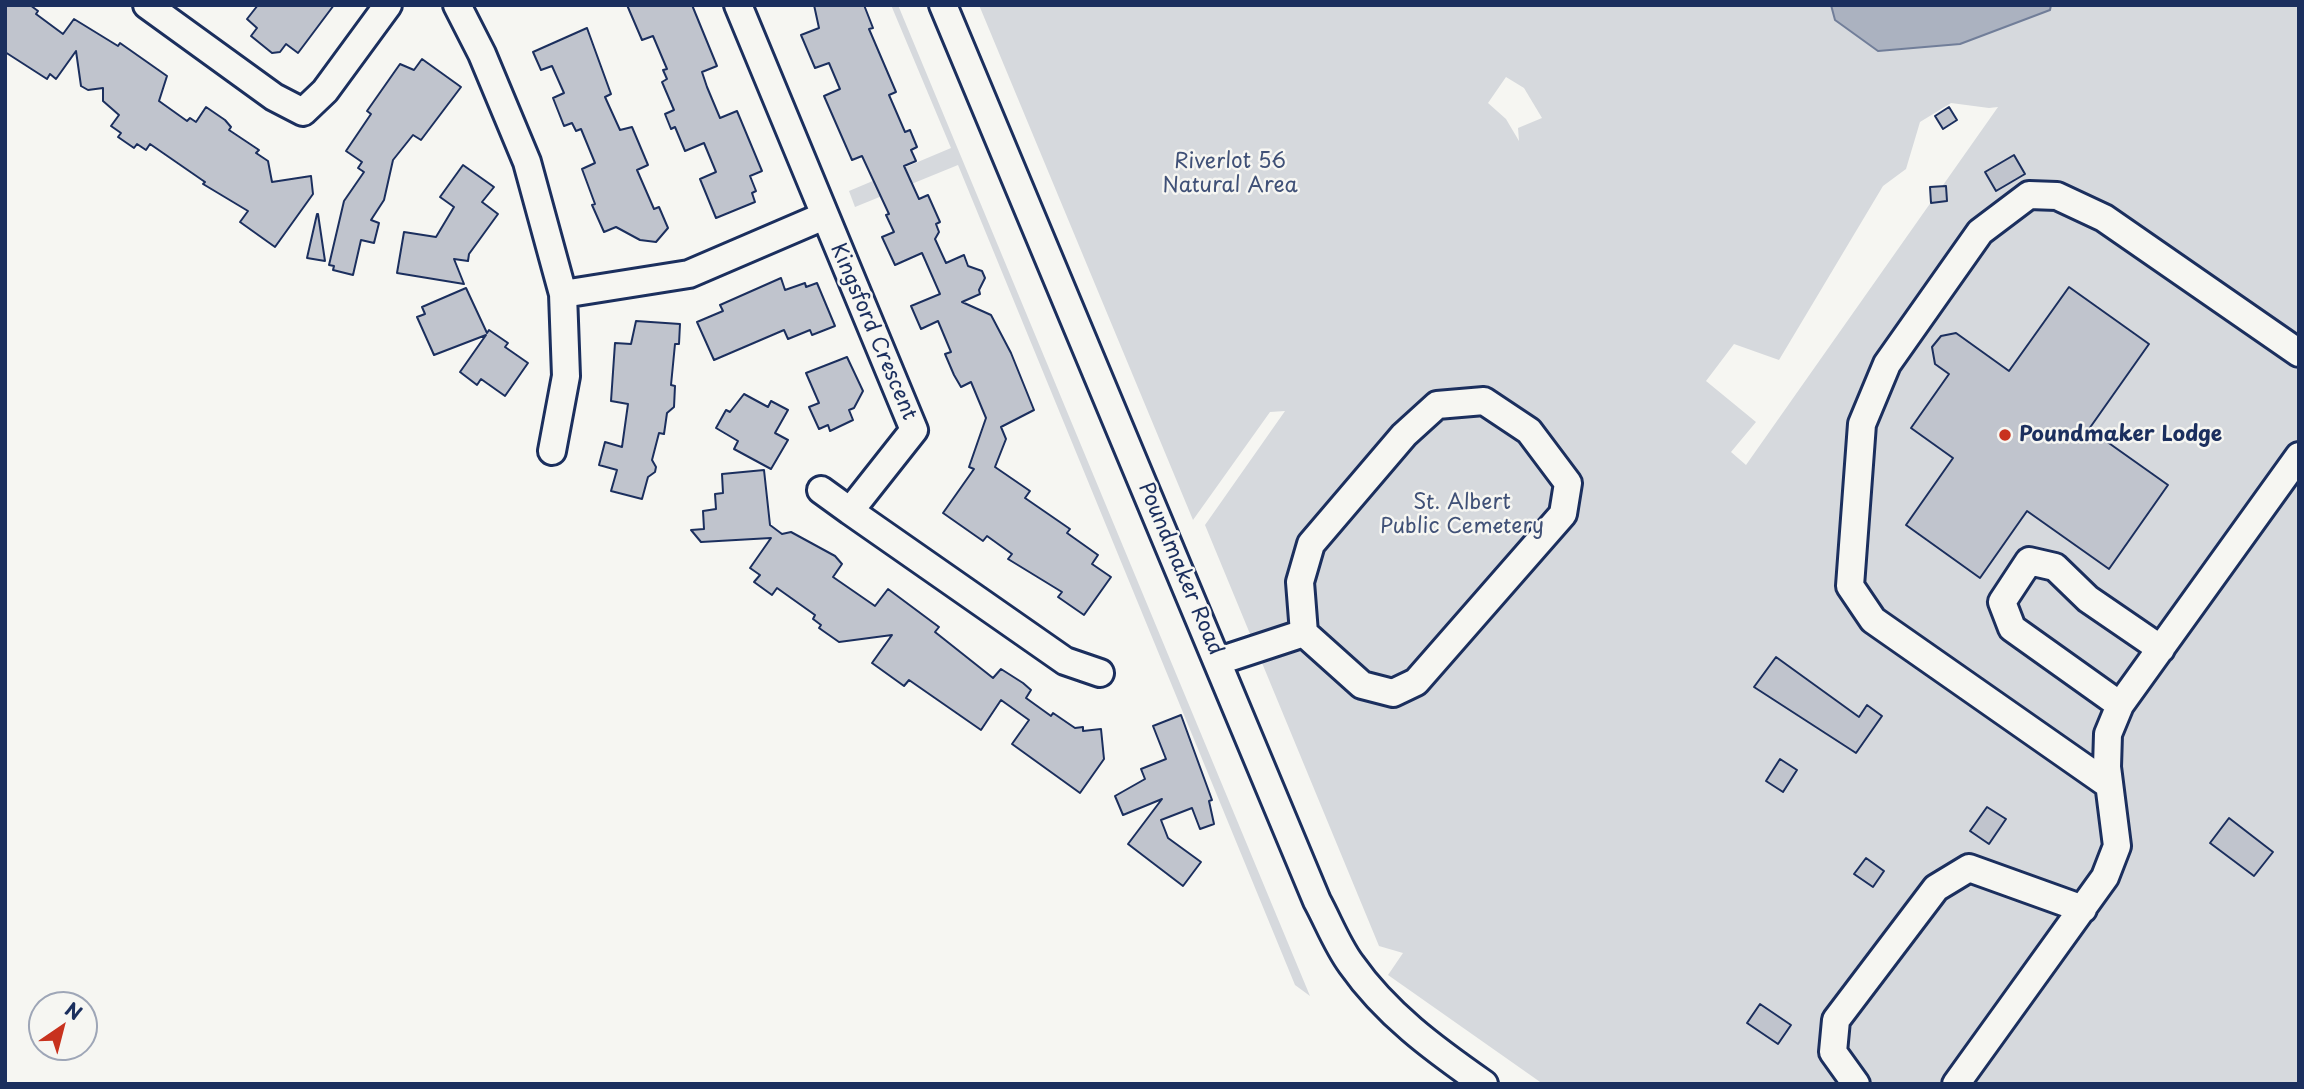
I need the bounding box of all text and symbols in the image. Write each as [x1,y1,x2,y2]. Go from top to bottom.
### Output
park label: Riverlot 56 Natural Area [1162,149,1298,199]
street label: Kingsford Crescent [824,240,922,424]
place label: Poundmaker Lodge [2019,422,2222,448]
marker: Poundmaker Lodge [1997,427,2013,443]
street label: Poundmaker Road [1132,479,1228,659]
park label: St. Albert Public Cemetery [1380,490,1544,540]
north arrow [28,991,98,1061]
text: N [60,995,88,1026]

